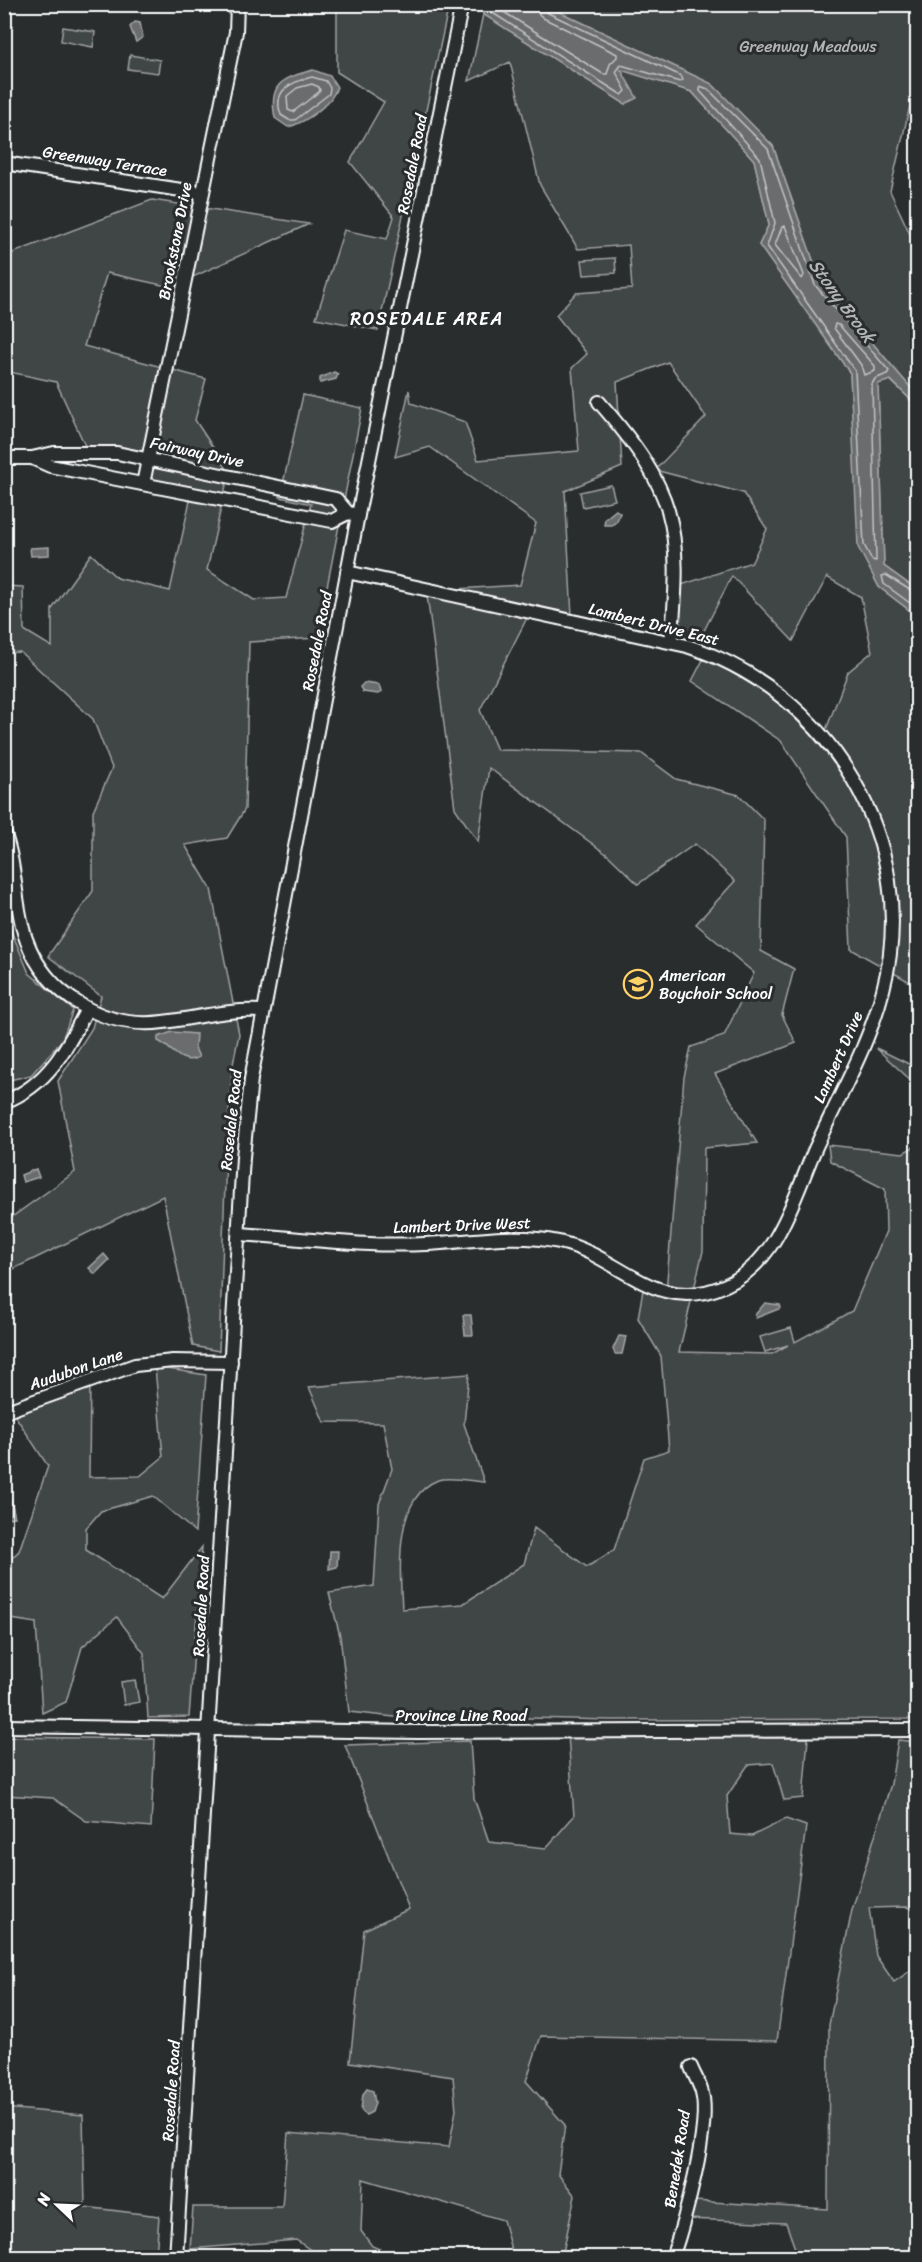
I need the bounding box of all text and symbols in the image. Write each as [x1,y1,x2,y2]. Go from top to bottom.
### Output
park label: Greenway Meadows [739,32,877,61]
street label: Rosedale Road [388,110,436,216]
street label: Greenway Terrace [41,137,170,185]
street label: Brookstone Drive [149,179,201,302]
water label: Stony Brook [800,252,885,352]
district label: ROSEDALE AREA [350,303,504,335]
street label: Fairway Drive [147,428,247,476]
street label: Rosedale Road [293,587,341,693]
street label: Lambert Drive East [586,594,722,654]
place label: American Boychoir School [658,961,773,1008]
school or university icon: American Boychoir School [622,968,654,1000]
street label: Lambert Drive [805,1006,871,1108]
street label: Rosedale Road [211,1067,251,1172]
street label: Lambert Drive West [393,1208,531,1242]
street label: Audubon Lane [24,1339,127,1399]
street label: Rosedale Road [184,1553,218,1657]
street label: Province Line Road [395,1701,528,1730]
street label: Rosedale Road [153,2038,189,2142]
street label: Benedek Road [655,2107,699,2210]
north arrow [27,2175,87,2235]
text: N [28,2188,60,2211]

